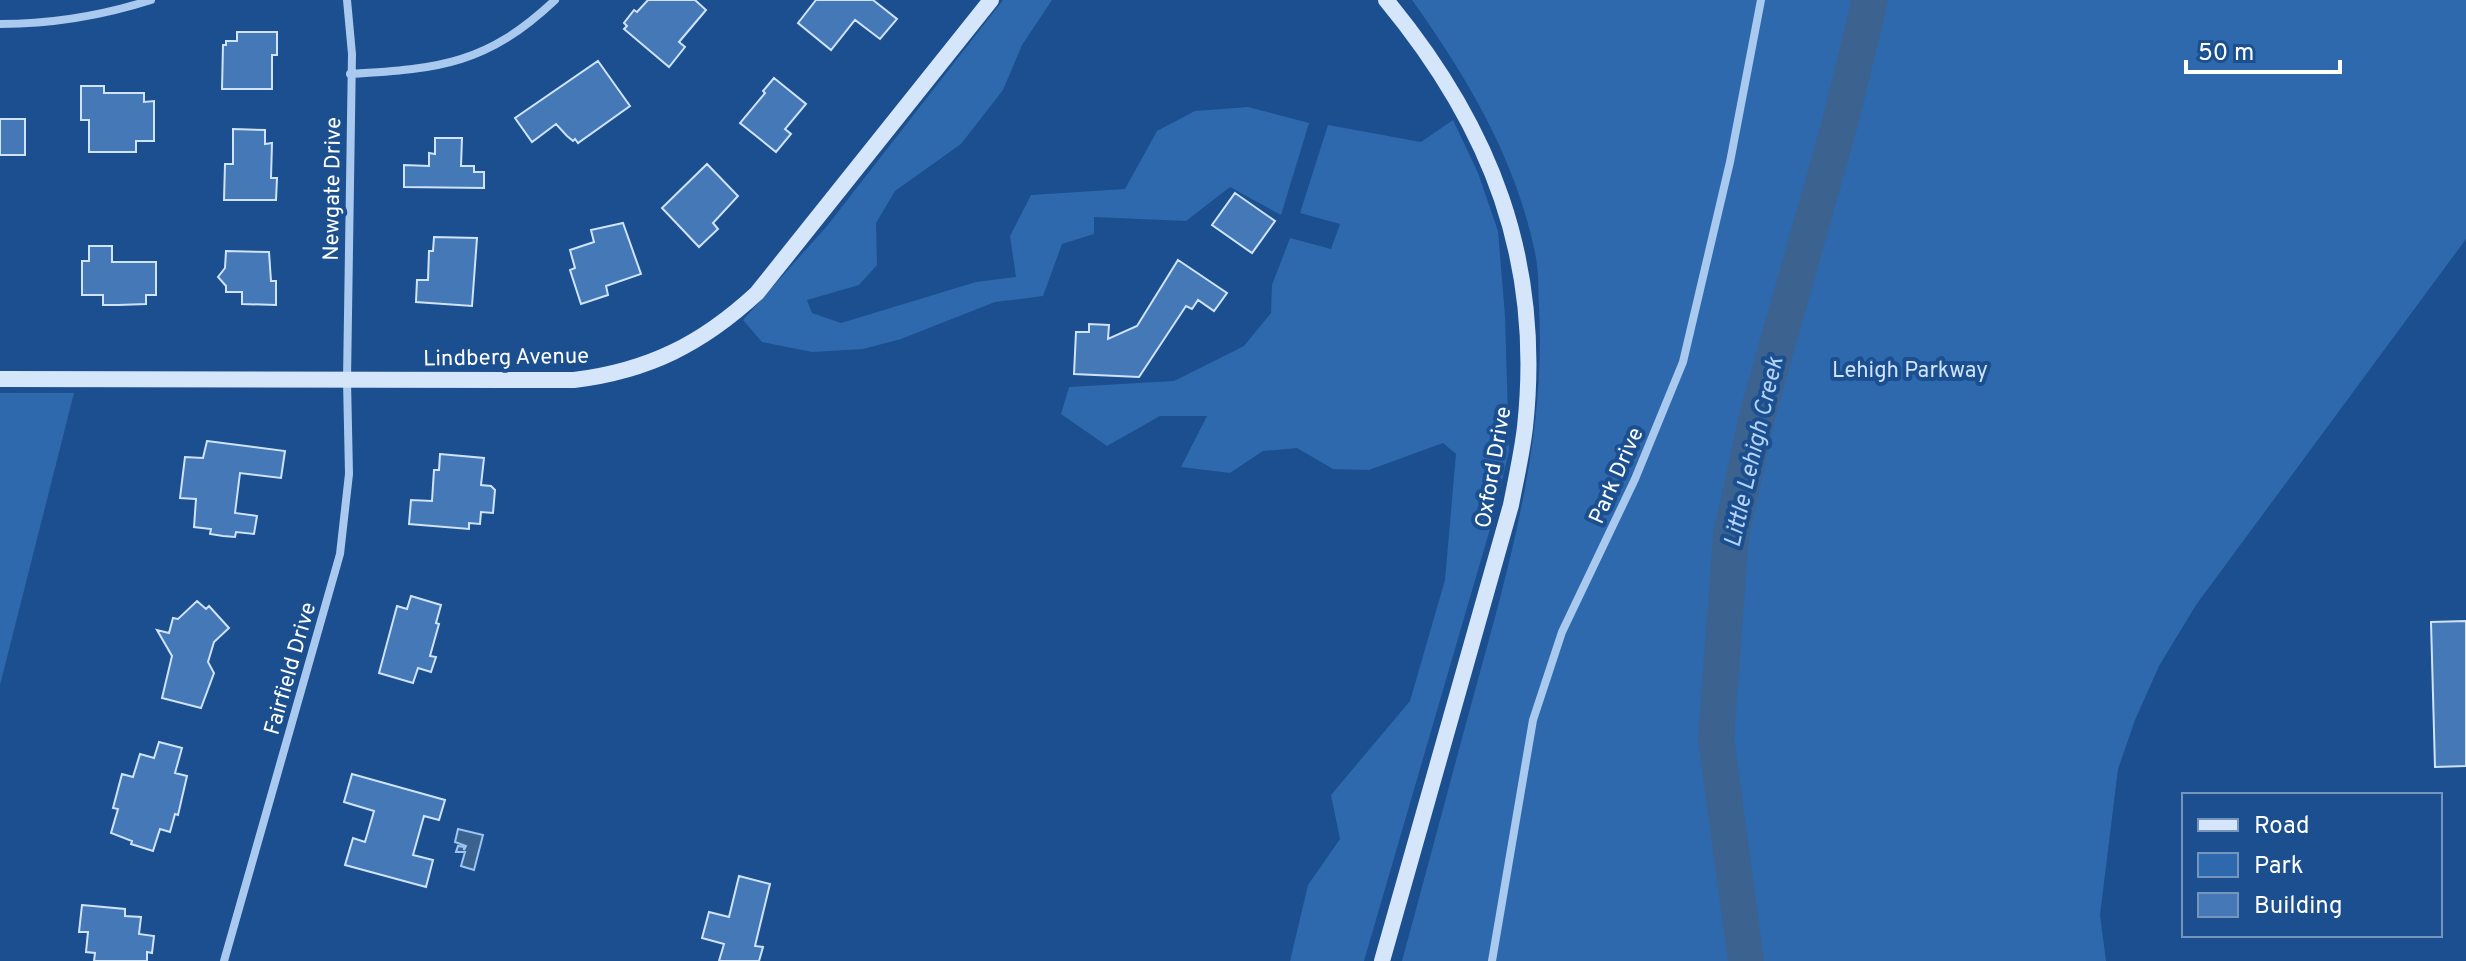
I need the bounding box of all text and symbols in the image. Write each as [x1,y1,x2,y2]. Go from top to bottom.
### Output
scale bar [2186,24,2340,74]
text: 50 m [2198,39,2254,69]
street label: Newgate Drive [319,117,348,261]
street label: Lindberg Avenue [423,344,589,373]
water label: Little Lehigh Creek [1718,353,1792,551]
park label: Lehigh Parkway [1832,358,1988,385]
street label: Oxford Drive [1470,404,1518,530]
street label: Park Drive [1584,424,1651,528]
street label: Fairfield Drive [260,599,323,738]
legend [2182,793,2442,937]
text: Road [2254,812,2310,842]
text: Park [2254,852,2304,882]
text: Building [2254,892,2343,922]

